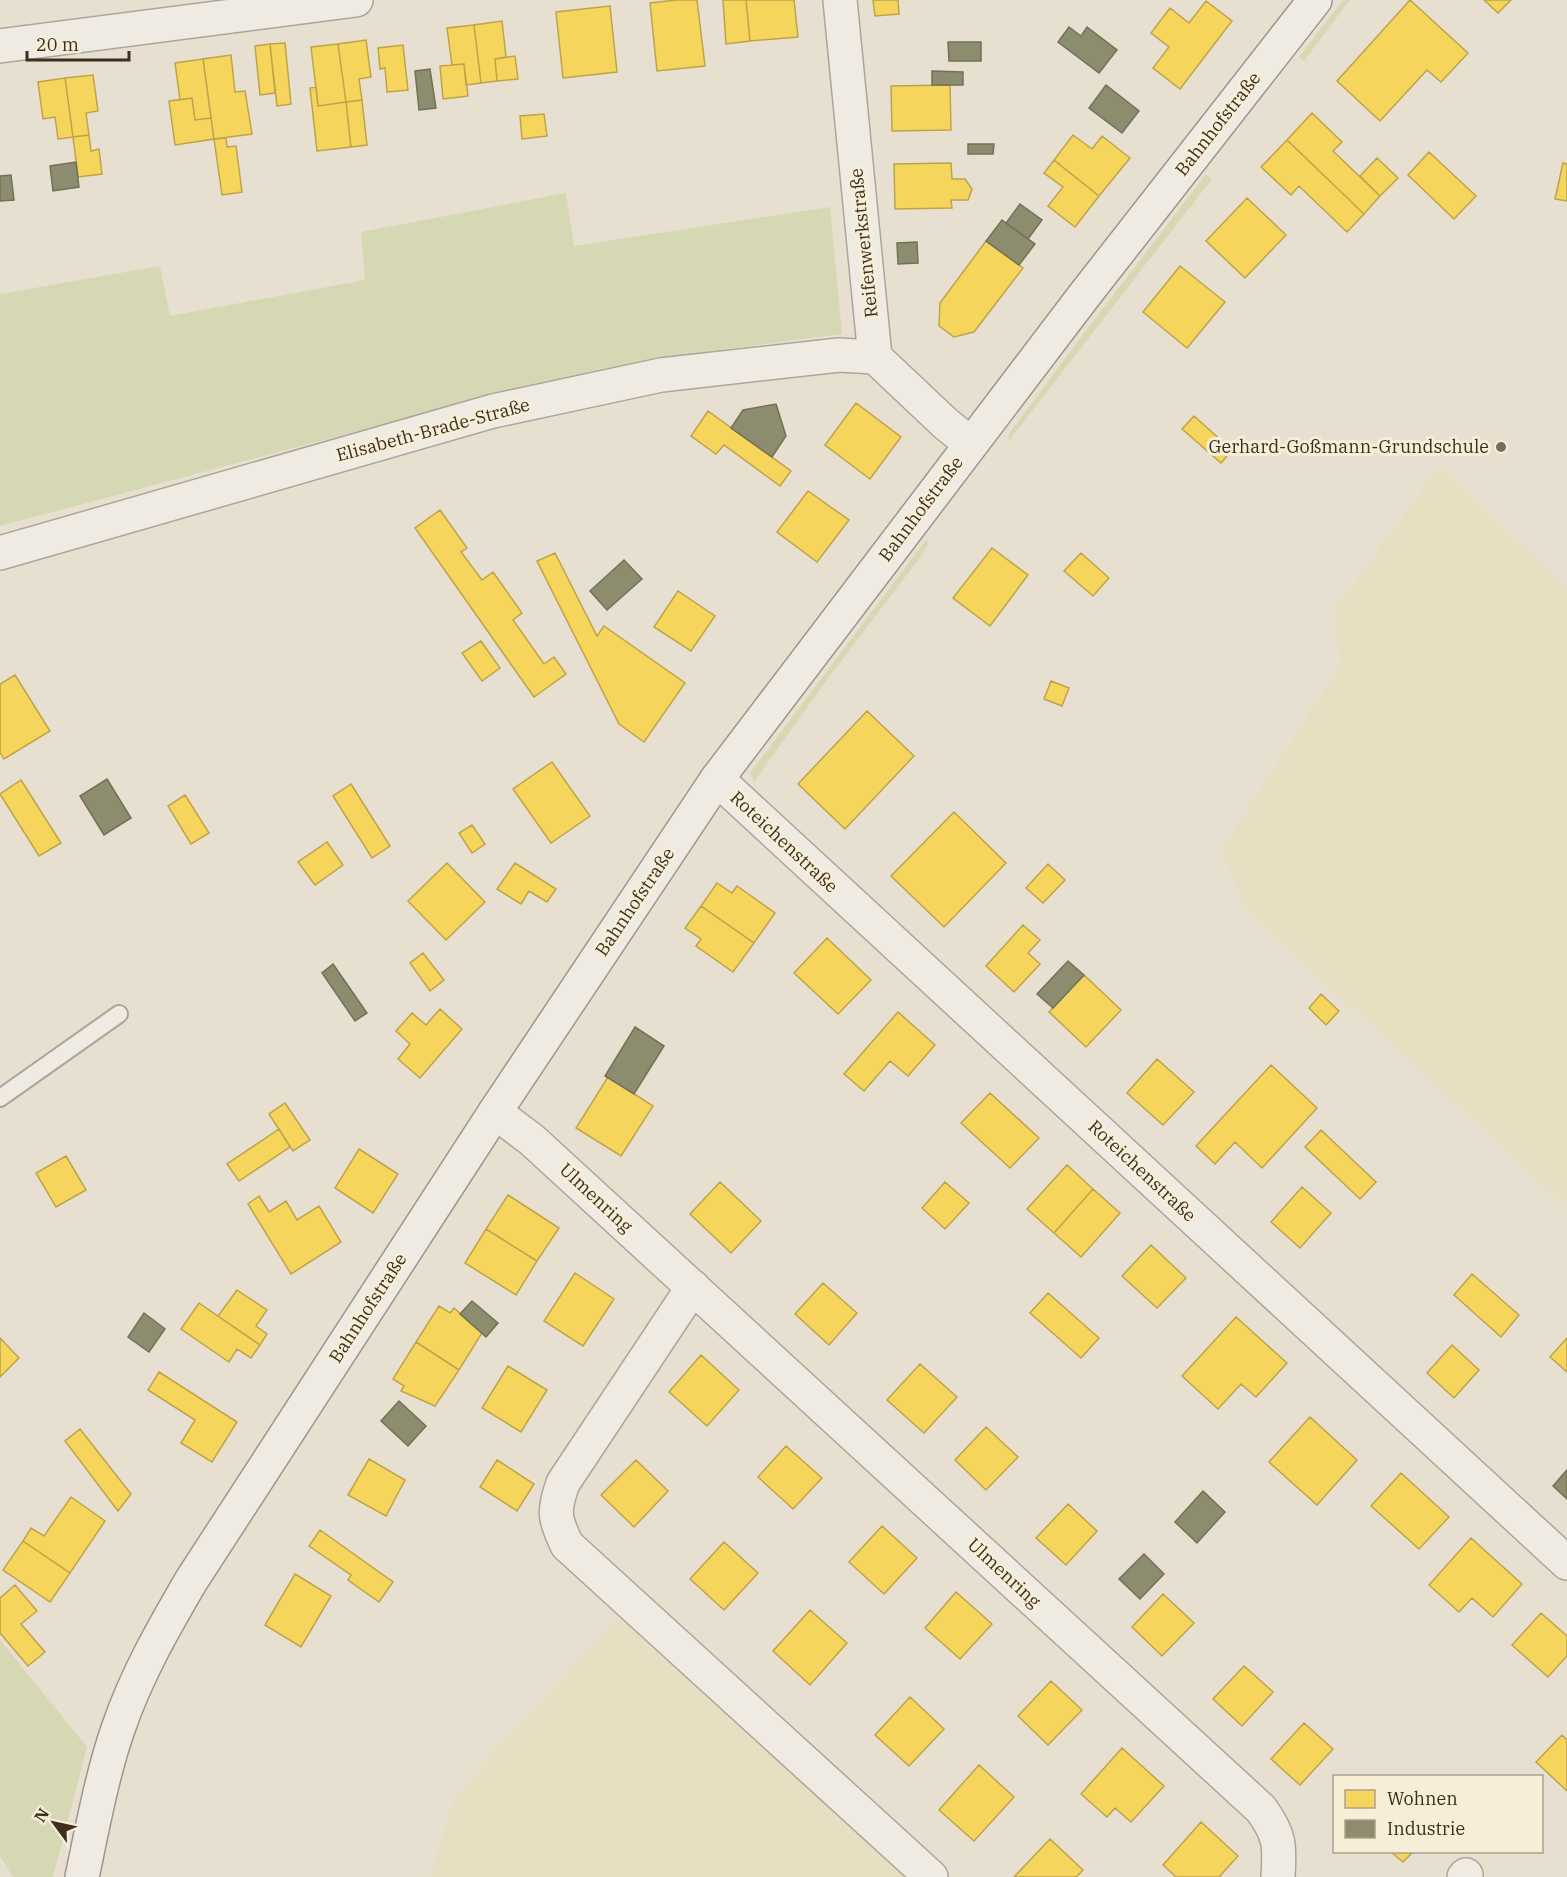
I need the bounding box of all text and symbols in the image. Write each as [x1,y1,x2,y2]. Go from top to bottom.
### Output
scale bar [27,24,129,62]
text: 20 m [36,33,79,56]
street label: Bahnhofstraße [1170,67,1265,180]
street label: Reifenwerkstraße [844,167,883,319]
street label: Elisabeth-Brade-Straße [334,393,532,466]
place label: Gerhard-Goßmann-Grundschule [1209,435,1489,458]
marker: Gerhard-Goßmann-Grundschule [1494,440,1508,454]
street label: Bahnhofstraße [873,451,968,566]
street label: Roteichenstraße [726,786,843,898]
street label: Bahnhofstraße [590,843,679,960]
street label: Roteichenstraße [1084,1115,1201,1227]
street label: Ulmenring [555,1158,638,1238]
street label: Bahnhofstraße [324,1249,412,1367]
street label: Ulmenring [963,1533,1046,1613]
legend [1333,1775,1543,1853]
text: Wohnen [1387,1787,1458,1810]
north arrow [24,1793,84,1853]
text: N [30,1804,53,1826]
text: Industrie [1387,1817,1465,1840]

